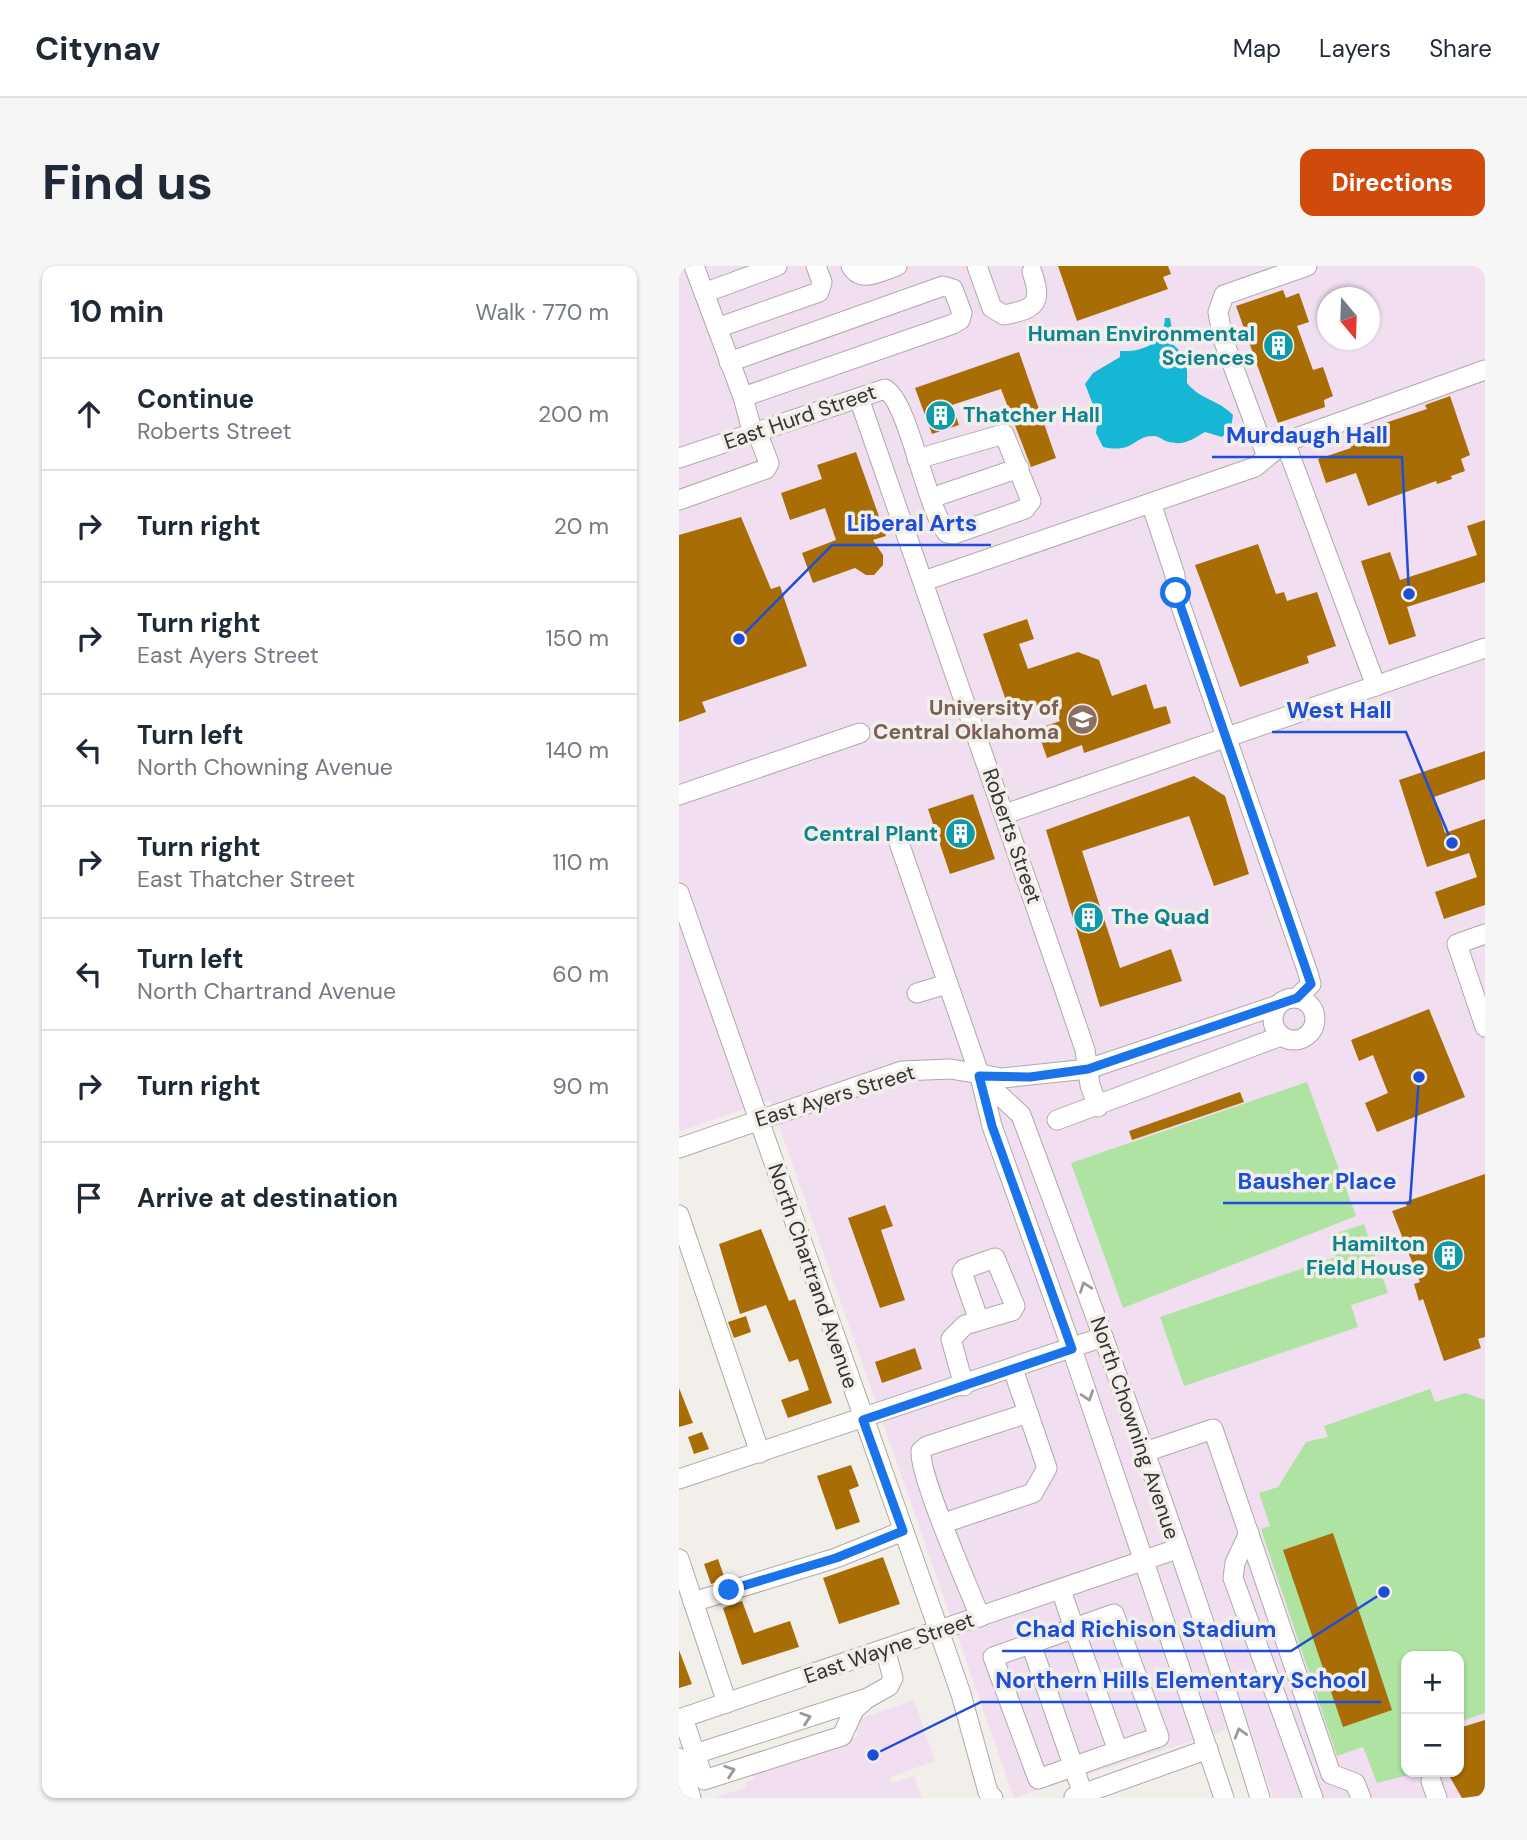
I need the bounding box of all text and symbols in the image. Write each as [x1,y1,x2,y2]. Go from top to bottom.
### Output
text: Citynav [35,27,160,70]
text: Map [1233,33,1281,64]
text: Layers [1319,33,1391,64]
text: Share [1429,33,1492,64]
button: Directions [1300,149,1485,216]
text: Find us [42,150,213,214]
north arrow [1317,287,1380,350]
text: 10 min [70,292,164,331]
text: Walk · 770 m [475,297,609,327]
place label: Human Environmental Sciences [1028,320,1255,372]
building icon: Human Environmental Sciences [1261,329,1295,363]
street label: East Hurd Street [720,378,880,456]
text: Continue [137,382,254,416]
icon: ahead [70,395,108,433]
building icon: Thatcher Hall [923,398,957,432]
text: 200 m [538,399,609,429]
place label: Thatcher Hall [963,401,1100,429]
callout: Murdaugh Hall [1212,413,1402,457]
text: Roberts Street [137,416,291,446]
text: Murdaugh Hall [1226,420,1388,450]
callout: Liberal Arts [832,501,991,545]
icon: right [70,507,108,545]
text: Liberal Arts [847,508,977,538]
text: Turn right [137,509,261,543]
text: 20 m [554,511,609,541]
route start [1160,577,1191,608]
text: Turn right [137,606,261,640]
icon: right [70,619,108,657]
text: 150 m [545,623,609,653]
text: East Ayers Street [137,640,319,670]
callout: West Hall [1272,688,1406,732]
place label: University of Central Oklahoma [873,694,1059,746]
text: West Hall [1286,695,1392,725]
school or university icon: University of Central Oklahoma [1065,703,1099,737]
text: Turn left [137,718,244,752]
icon: left [70,731,108,769]
text: 140 m [546,735,609,765]
text: North Chowning Avenue [137,752,393,782]
street label: Roberts Street [976,765,1048,907]
building icon: Central Plant [944,817,978,851]
place label: Central Plant [804,820,938,848]
text: Turn right [137,830,261,864]
icon: right [70,843,108,881]
text: 110 m [552,847,609,877]
text: East Thatcher Street [137,864,355,894]
building icon: The Quad [1071,900,1105,934]
place label: The Quad [1111,903,1210,931]
text: Turn left [137,942,244,976]
icon: left [70,955,108,993]
text: 60 m [552,959,609,989]
text: North Chartrand Avenue [137,976,396,1006]
street label: East Ayers Street [752,1058,918,1134]
icon: right [70,1067,108,1105]
text: Turn right [137,1069,261,1103]
text: 90 m [552,1071,609,1101]
callout: Bausher Place [1223,1159,1410,1203]
street label: North Chartrand Avenue [761,1160,865,1392]
text: Bausher Place [1238,1166,1396,1196]
icon: arrive [70,1179,108,1217]
text: Arrive at destination [137,1181,398,1215]
place label: Hamilton Field House [1306,1230,1425,1282]
building icon: Hamilton Field House [1431,1239,1465,1273]
one-way arrow [1079,1281,1093,1293]
street label: North Chowning Avenue [1084,1313,1186,1543]
one-way arrow [1079,1390,1094,1402]
route end [713,1574,744,1605]
street label: East Wayne Street [800,1606,978,1690]
callout: Chad Richison Stadium [1002,1607,1291,1651]
text: Chad Richison Stadium [1016,1614,1276,1644]
map controls [1401,1651,1464,1777]
button: + [1401,1651,1464,1714]
callout: Northern Hills Elementary School [981,1658,1381,1702]
text: Northern Hills Elementary School [995,1665,1367,1695]
one-way arrow [800,1711,812,1726]
button: − [1401,1714,1464,1777]
one-way arrow [1234,1727,1249,1739]
one-way arrow [724,1765,736,1779]

